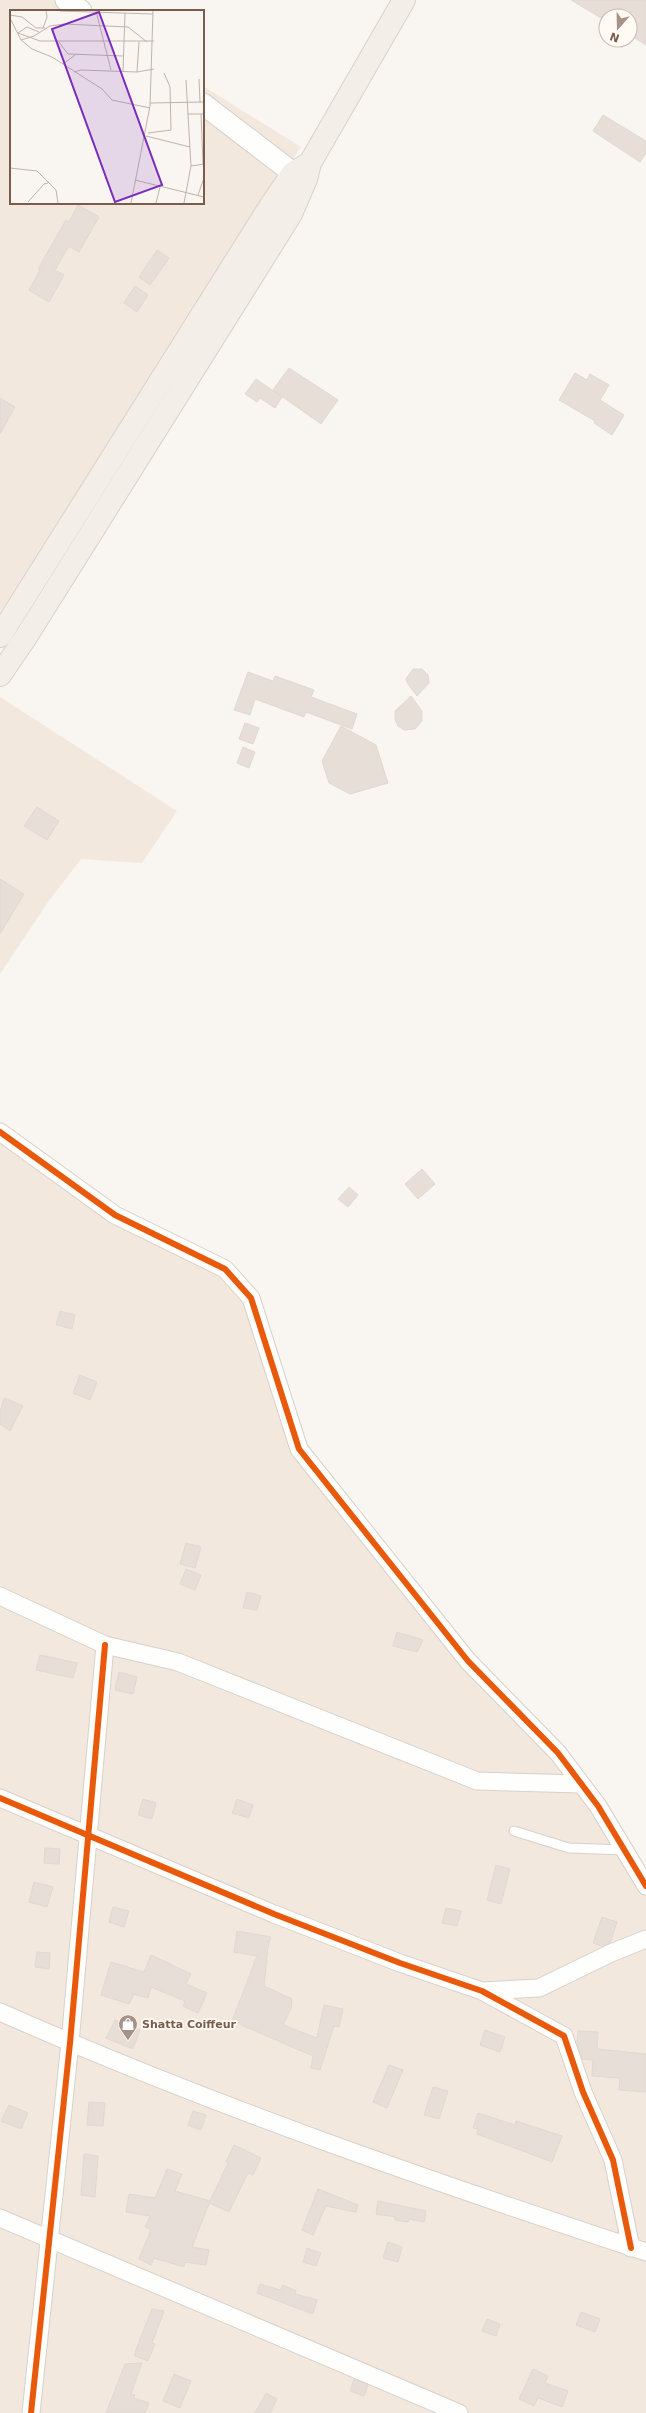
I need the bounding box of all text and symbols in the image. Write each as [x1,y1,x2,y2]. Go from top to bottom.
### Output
north arrow [598,8,638,48]
inset map [10,10,204,204]
text: N [608,29,621,45]
shop icon: Shatta Coiffeur [117,2013,139,2041]
place label: Shatta Coiffeur [142,2018,237,2031]

